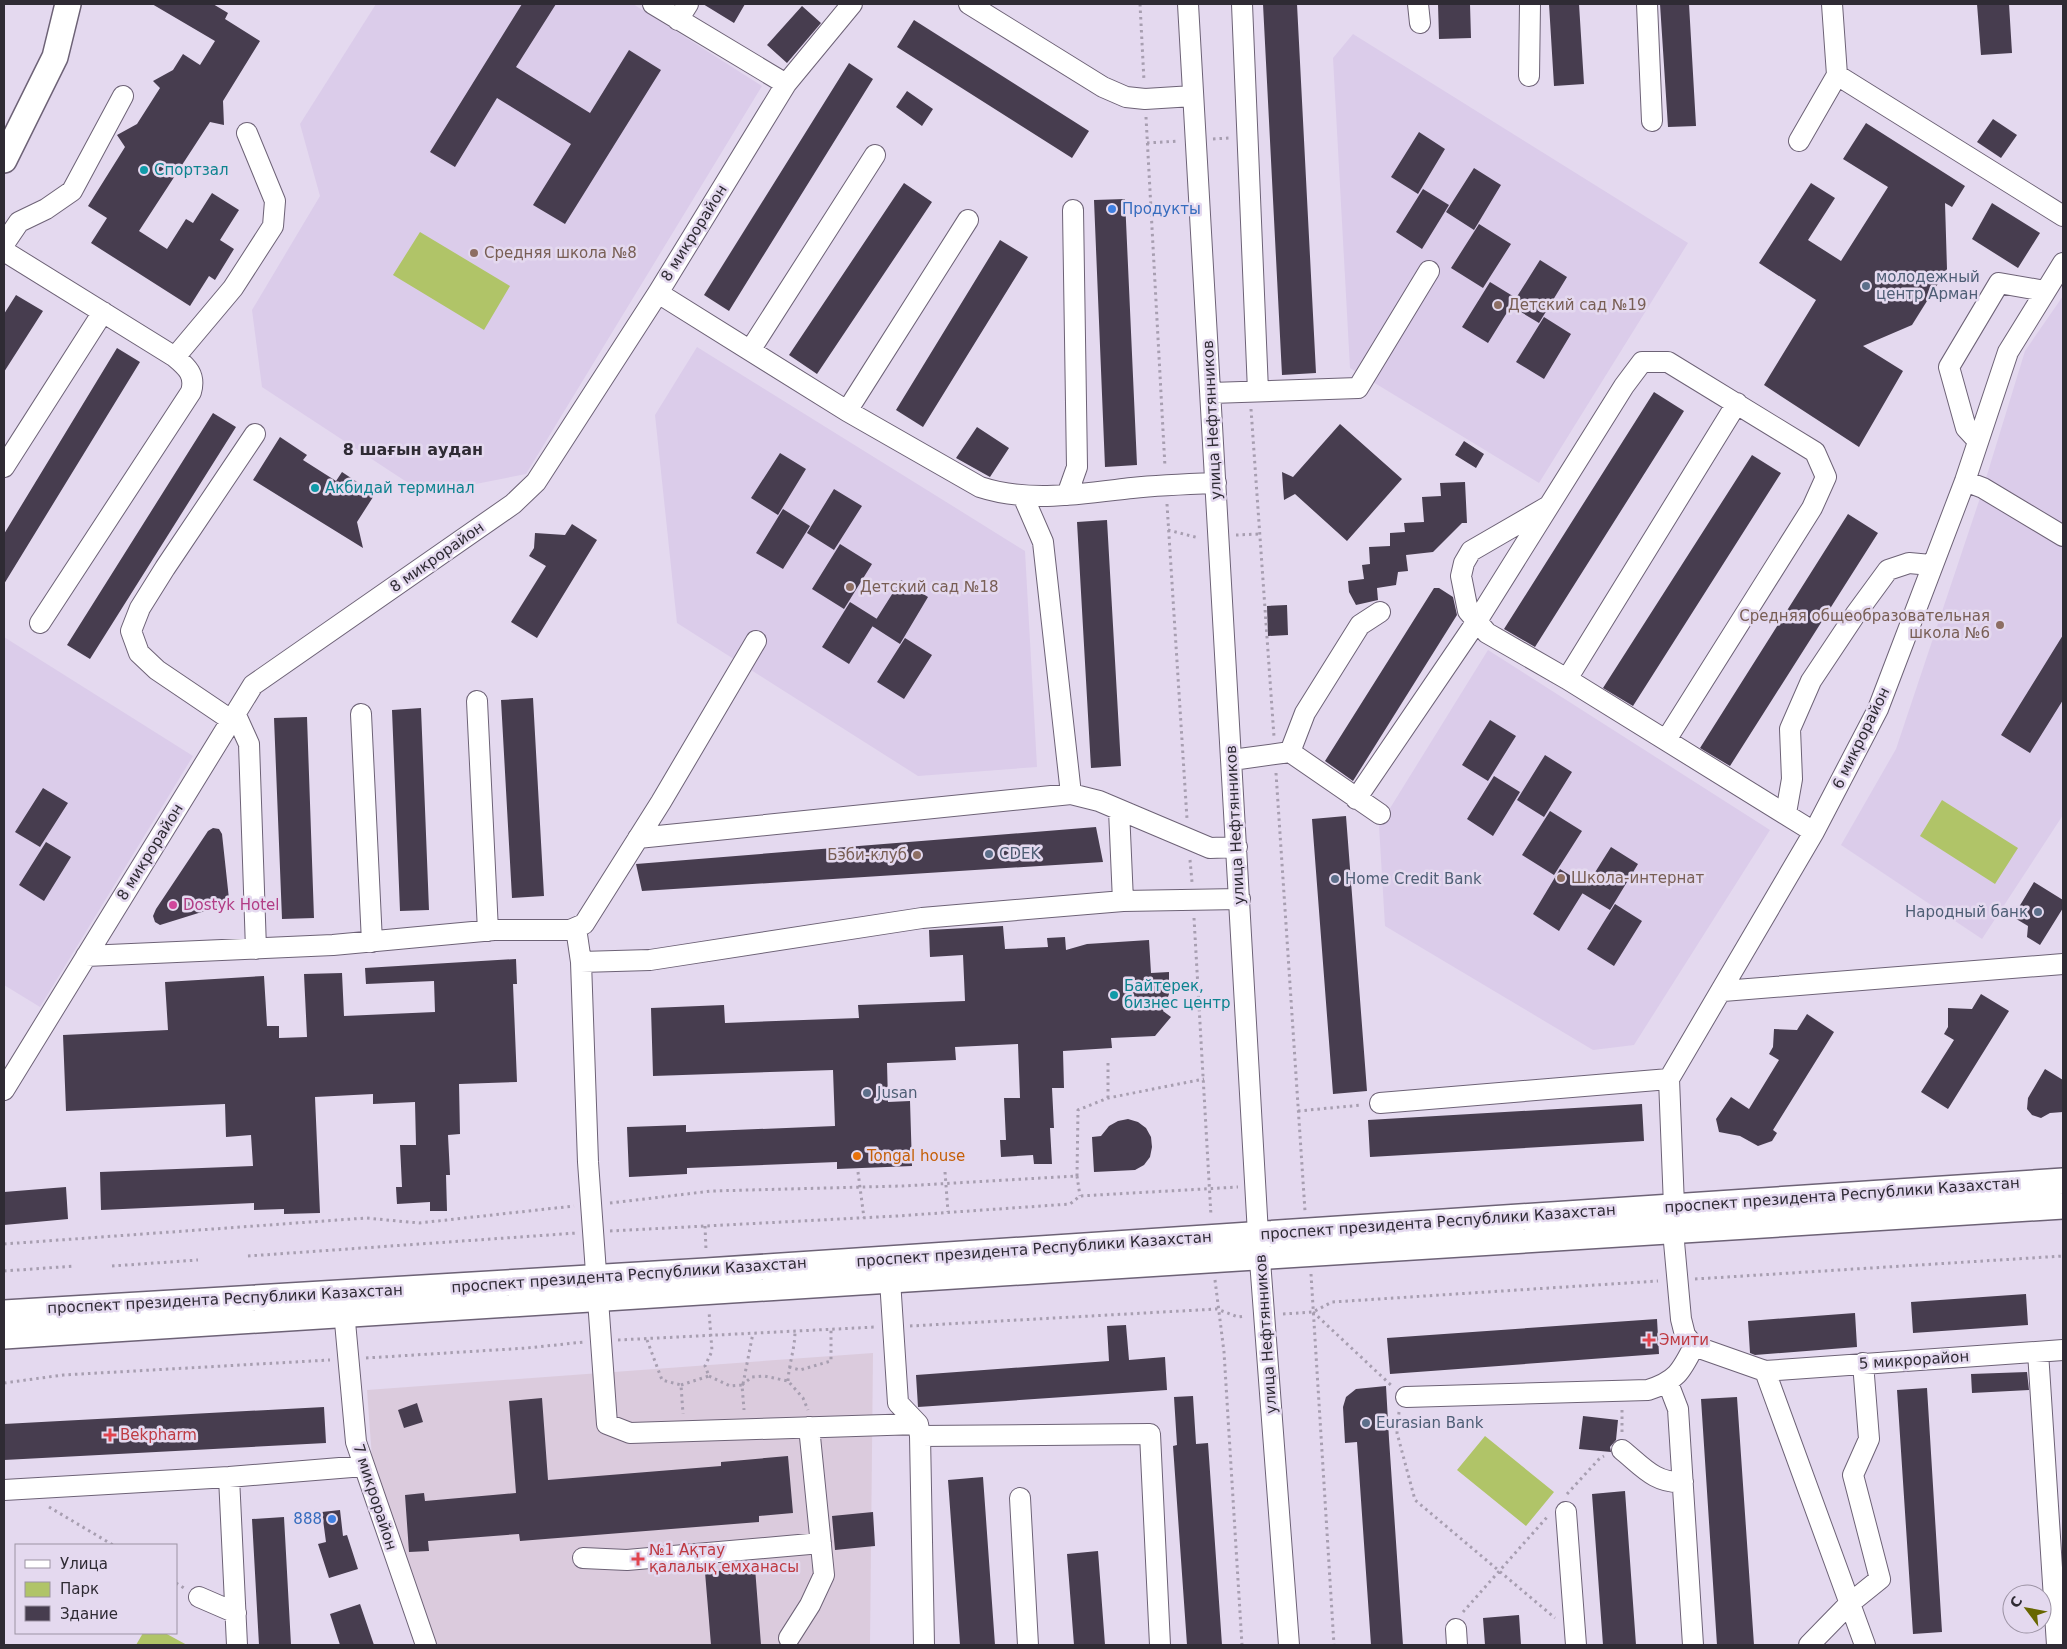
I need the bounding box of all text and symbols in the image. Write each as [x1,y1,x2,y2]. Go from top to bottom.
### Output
place label: Спортзал [154,161,228,179]
marker: Спортзал [138,164,150,176]
street label: 8 микрорайон [657,181,731,285]
place label: Продукты [1122,200,1201,218]
marker: Продукты [1106,203,1118,215]
place label: Средняя школа №8 [484,244,637,262]
marker: Средняя школа №8 [468,247,480,259]
place label: молодежный центр Арман [1876,268,1980,303]
marker: молодежный центр Арман [1860,280,1872,292]
place label: Детский сад №19 [1508,296,1647,314]
marker: Детский сад №19 [1492,299,1504,311]
street label: улица Нефтянников [1199,340,1225,500]
district label: 8 шағын аудан [343,440,483,459]
place label: Акбидай терминал [325,479,475,497]
marker: Акбидай терминал [309,482,321,494]
street label: 8 микрорайон [387,518,487,596]
place label: Детский сад №18 [860,578,999,596]
marker: Детский сад №18 [844,581,856,593]
place label: Средняя общеобразовательная школа №6 [1739,607,1990,642]
marker: Средняя общеобразовательная школа №6 [1994,619,2006,631]
street label: 6 микрорайон [1829,684,1893,792]
street label: улица Нефтянников [1222,745,1248,905]
street label: 8 микрорайон [113,800,187,904]
place label: CDEK [999,845,1042,863]
place label: Бэби-клуб [827,846,907,864]
marker: CDEK [983,848,995,860]
marker: Бэби-клуб [911,849,923,861]
place label: Школа-интернат [1571,869,1705,887]
place label: Home Credit Bank [1345,870,1482,888]
marker: Школа-интернат [1555,872,1567,884]
marker: Home Credit Bank [1329,873,1341,885]
place label: Dostyk Hotel [183,896,280,914]
marker: Dostyk Hotel [167,899,179,911]
place label: Народный банк [1905,903,2028,921]
marker: Народный банк [2032,906,2044,918]
place label: Байтерек, бизнес центр [1124,977,1231,1012]
marker: Байтерек, бизнес центр [1108,989,1120,1001]
place label: Jusan [876,1084,917,1102]
marker: Jusan [861,1087,873,1099]
place label: Tongal house [866,1147,965,1165]
marker: Tongal house [851,1150,863,1162]
street label: проспект президента Республики Казахстан [1664,1174,2020,1216]
street label: проспект президента Республики Казахстан [1260,1201,1616,1243]
street label: проспект президента Республики Казахстан [856,1228,1212,1270]
street label: проспект президента Республики Казахстан [451,1254,807,1296]
street label: улица Нефтянников [1251,1254,1281,1414]
street label: проспект президента Республики Казахстан [47,1281,403,1317]
place label: Эмити [1659,1331,1709,1349]
marker: Эмити [1643,1334,1655,1346]
street label: 5 микрорайон [1858,1347,1970,1373]
place label: Eurasian Bank [1376,1414,1484,1432]
marker: Eurasian Bank [1360,1417,1372,1429]
place label: Bekpharm [120,1426,197,1444]
marker: Bekpharm [104,1429,116,1441]
street label: 7 микрорайон [349,1442,401,1552]
place label: 888 [293,1510,322,1528]
marker: 888 [326,1513,338,1525]
place label: №1 Ақтау қалалық емханасы [649,1541,799,1576]
legend [15,1544,178,1634]
marker: №1 Ақтау қалалық емханасы [631,1552,645,1566]
text: Улица [60,1555,108,1573]
text: Парк [60,1580,99,1598]
north arrow [2002,1584,2052,1634]
text: С [2006,1594,2025,1611]
text: Здание [60,1605,118,1623]

